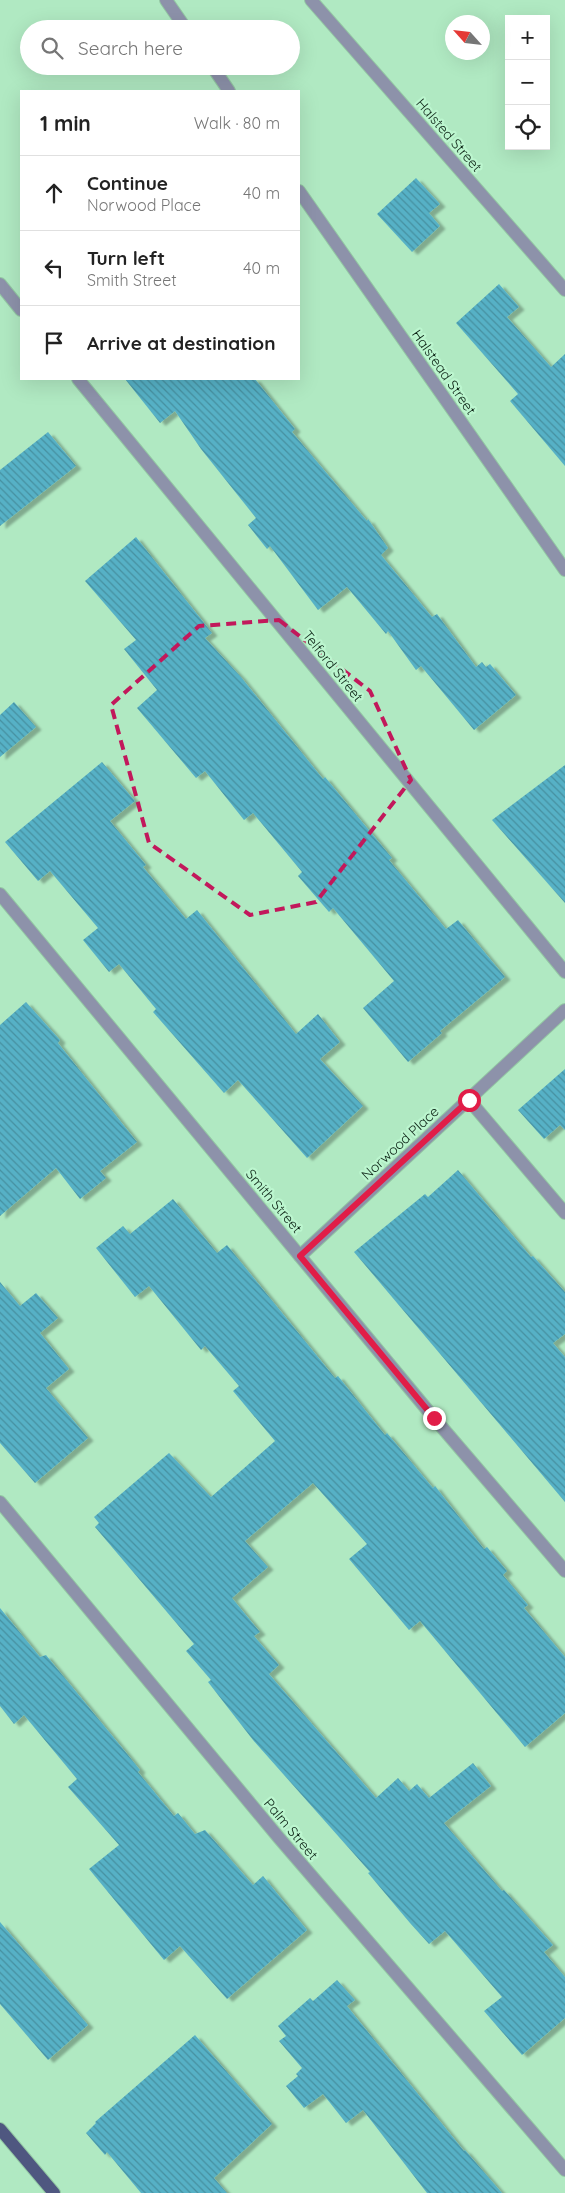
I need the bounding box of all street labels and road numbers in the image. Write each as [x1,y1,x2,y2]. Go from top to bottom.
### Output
street label: Halsted Street [412,95,486,176]
street label: Halstead Street [408,326,480,418]
street label: Telford Street [299,627,367,705]
street label: Norwood Place [357,1102,443,1184]
street label: Smith Street [242,1165,306,1237]
street label: Palm Street [260,1795,322,1864]

